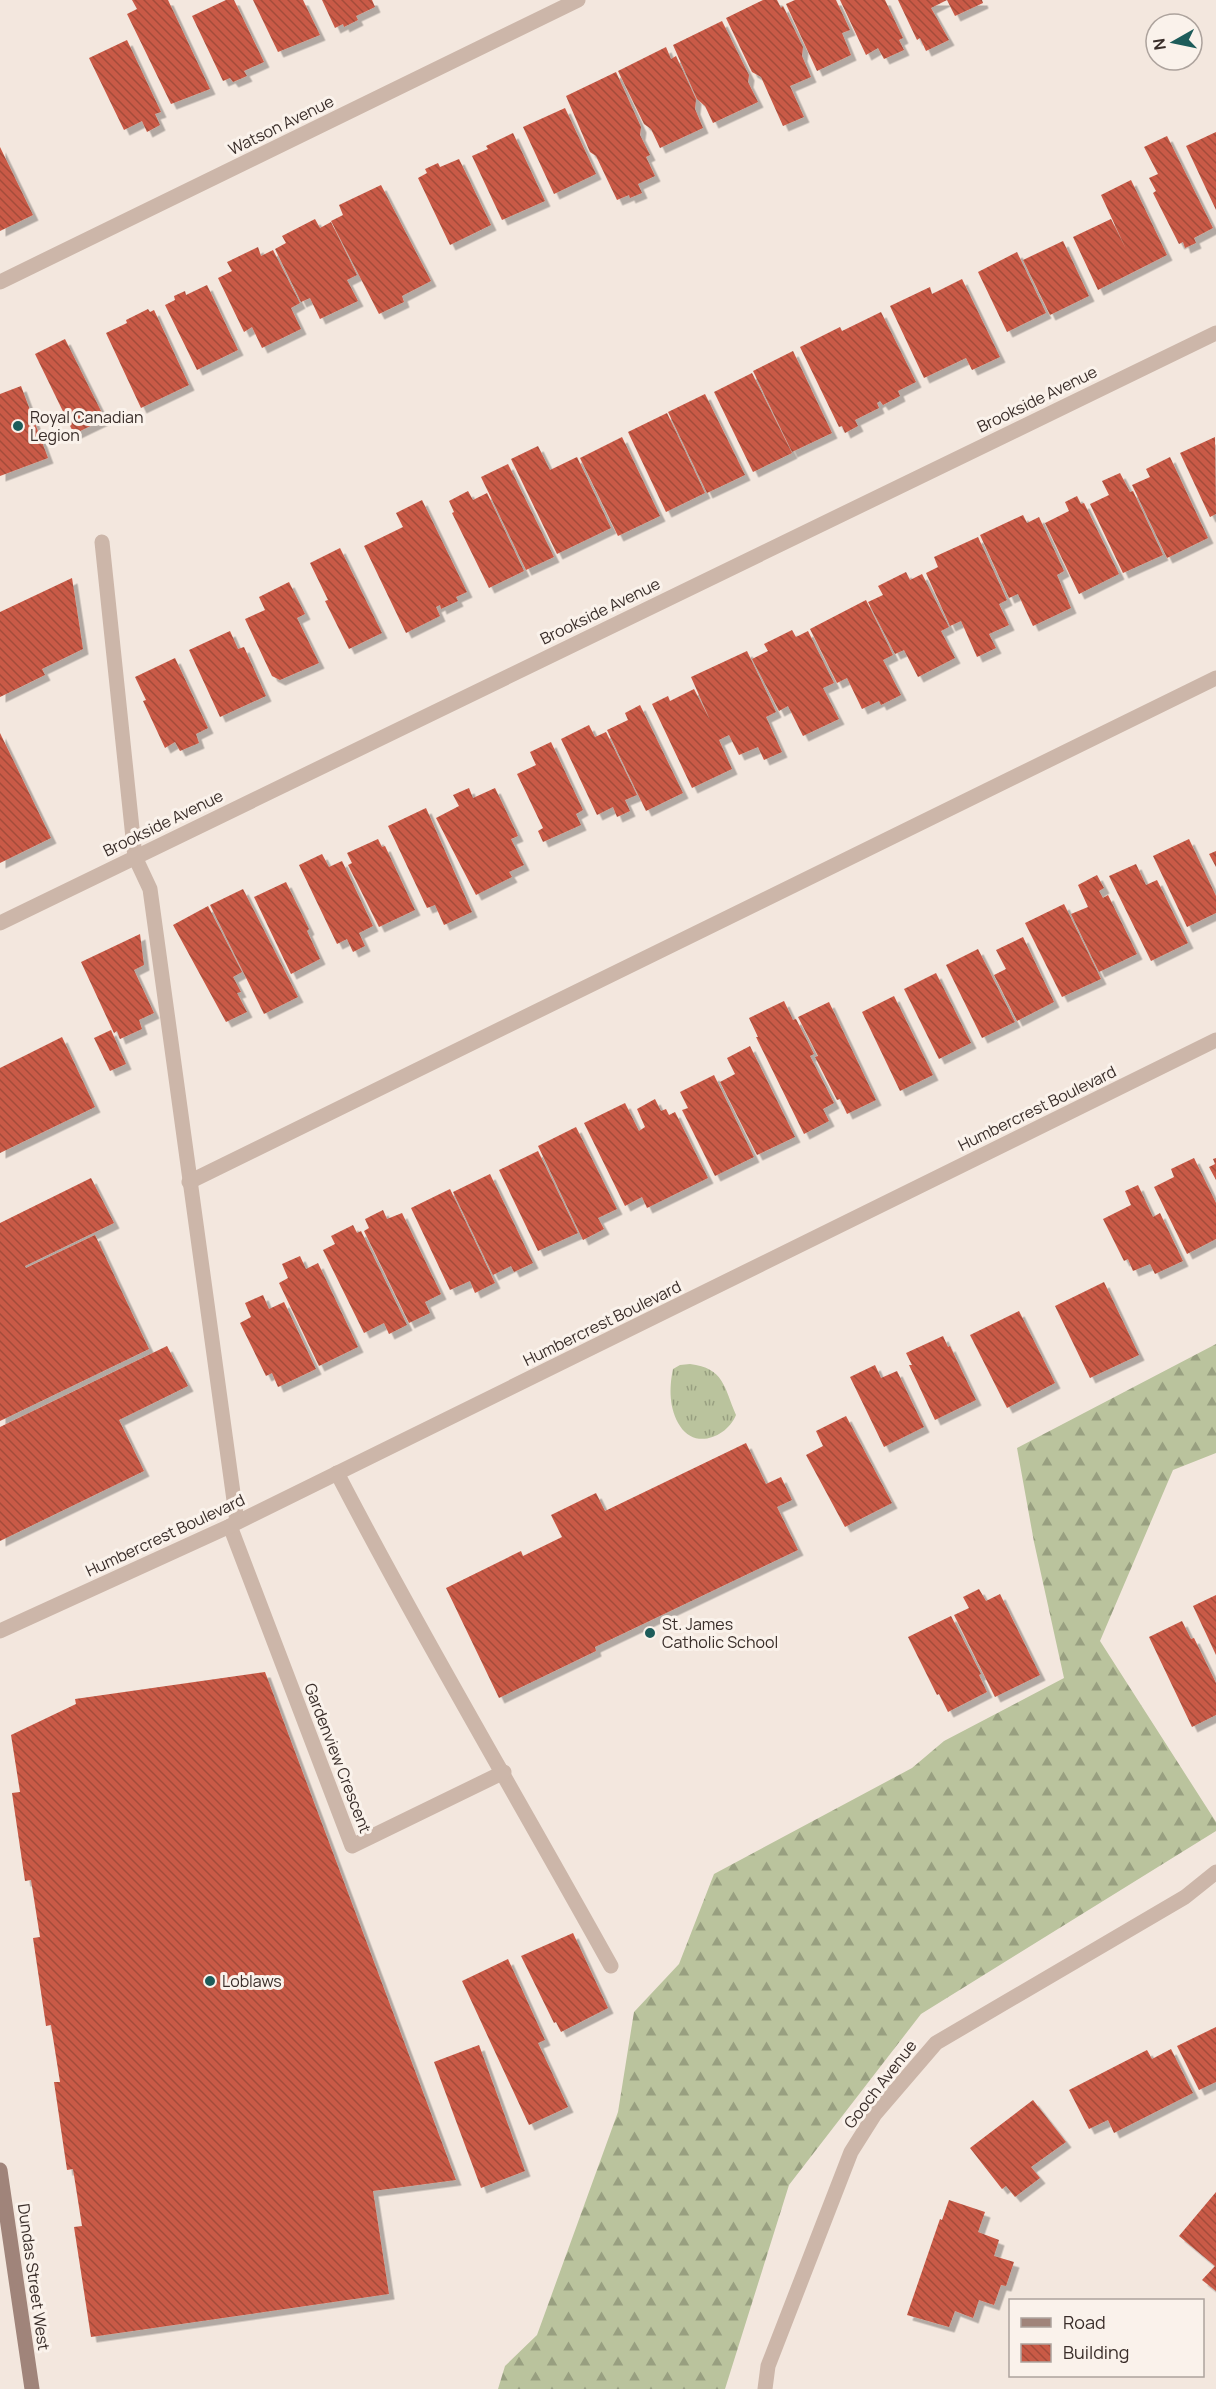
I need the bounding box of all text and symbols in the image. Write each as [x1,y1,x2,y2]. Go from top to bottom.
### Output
north arrow [1144,12,1204,72]
text: N [1147,37,1171,52]
street label: Watson Avenue [225,90,337,160]
street label: Brookside Avenue [973,360,1101,438]
place label: Royal Canadian Legion [30,406,144,446]
marker: Royal Canadian Legion [11,419,25,433]
street label: Brookside Avenue [536,572,664,650]
street label: Brookside Avenue [99,784,227,862]
street label: Humbercrest Boulevard [954,1060,1120,1156]
street label: Humbercrest Boulevard [519,1275,685,1371]
street label: Humbercrest Boulevard [82,1488,248,1582]
place label: St. James Catholic School [662,1613,778,1653]
marker: St. James Catholic School [643,1626,657,1640]
street label: Gardenview Crescent [299,1680,377,1836]
place label: Loblaws [222,1970,282,1992]
marker: Loblaws [203,1974,217,1988]
street label: Gooch Avenue [839,2035,921,2133]
street label: Dundas Street West [13,2202,55,2352]
legend [1009,2299,1204,2377]
text: Road [1063,2310,1106,2334]
text: Building [1063,2340,1129,2364]

